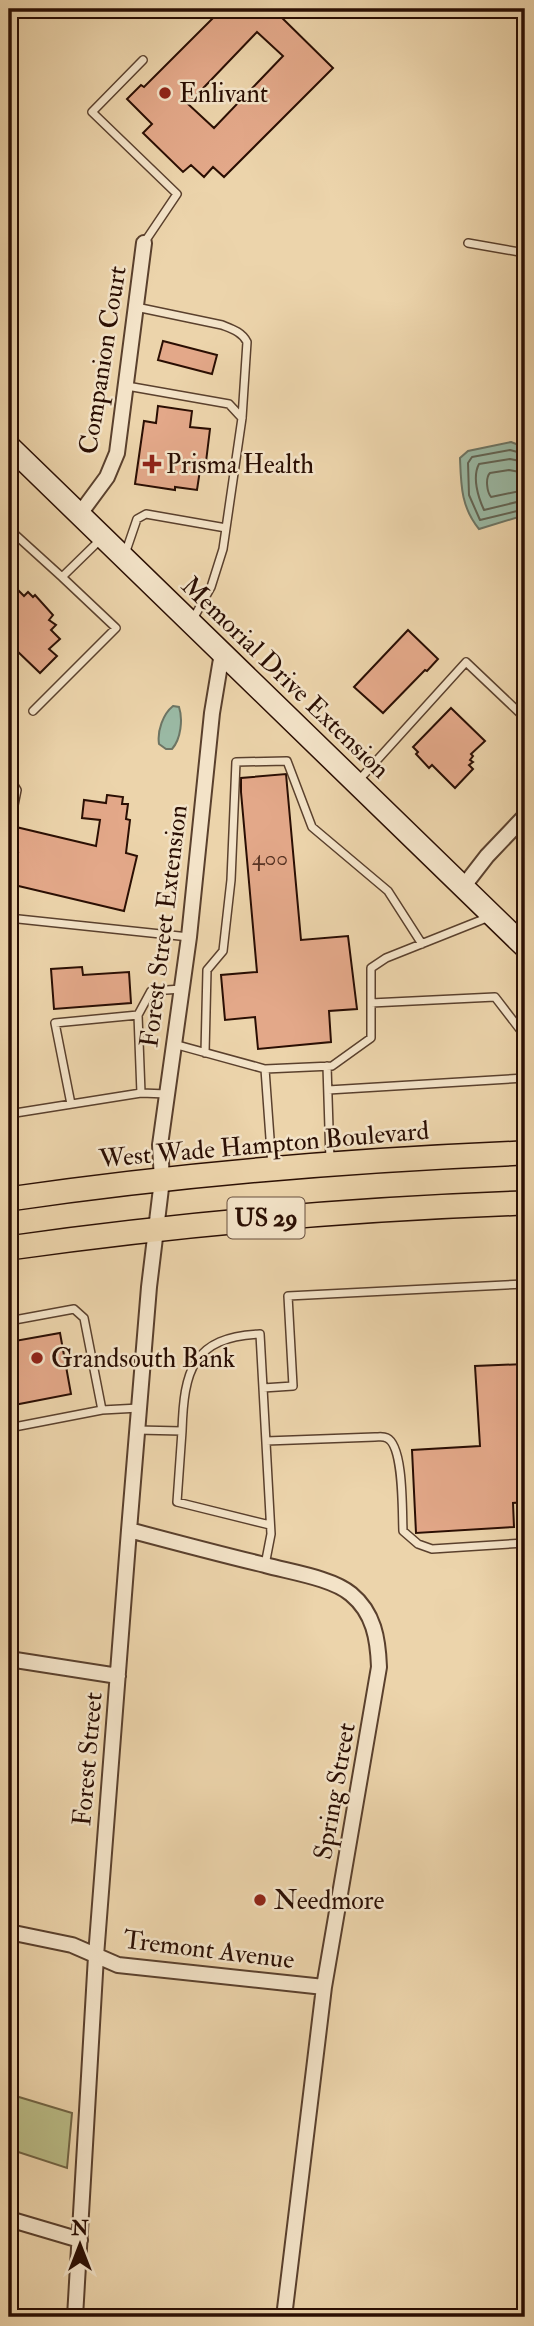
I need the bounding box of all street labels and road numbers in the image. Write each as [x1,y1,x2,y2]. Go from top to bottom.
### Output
street label: Companion Court [72,264,135,457]
street label: Memorial Drive Extension [174,570,396,786]
street label: Forest Street Extension [133,803,195,1049]
street label: West Wade Hampton Boulevard [97,1115,431,1176]
road number: US 29 [228,1198,304,1238]
street label: Forest Street [66,1691,110,1827]
street label: Spring Street [307,1720,364,1862]
street label: Tremont Avenue [122,1924,296,1976]

